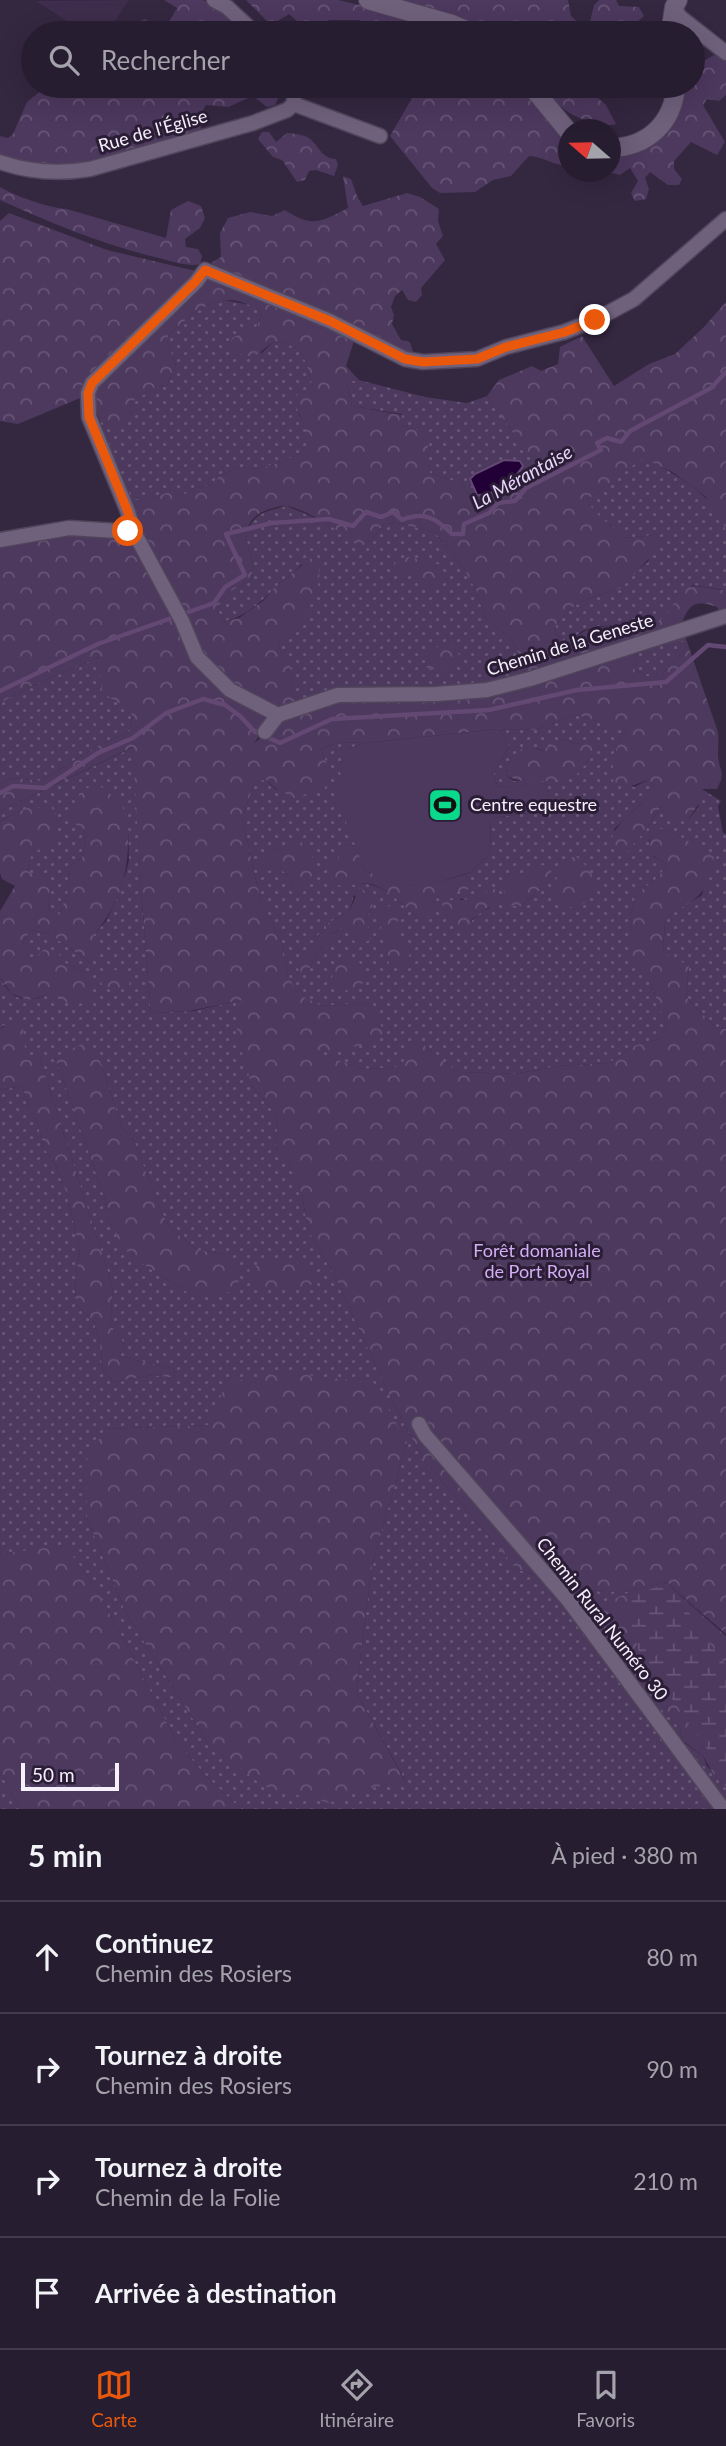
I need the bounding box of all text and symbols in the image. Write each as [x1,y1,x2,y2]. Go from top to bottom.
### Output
search box [21,21,705,98]
icon: search [45,41,83,79]
text: Rechercher [101,44,230,76]
street label: Rue de l'Église [96,104,210,156]
north arrow [558,119,621,182]
route end [579,304,610,335]
water label: La Mérantaise [468,440,576,514]
route start [112,515,143,546]
street label: Chemin de la Geneste [484,608,656,680]
sports icon: Centre equestre [426,786,464,824]
place label: Centre equestre [470,793,597,815]
park label: Forêt domaniale de Port Royal [473,1239,601,1282]
street label: Chemin Rural Numéro 30 [532,1533,673,1704]
scale bar [21,1760,119,1792]
text: 50 m [32,1763,75,1786]
text: 5 min [28,1837,102,1873]
text: À pied · 380 m [551,1841,698,1869]
text: Continuez [95,1927,213,1959]
icon: ahead [28,1938,66,1976]
text: 80 m [647,1943,698,1971]
text: Chemin des Rosiers [95,1959,292,1987]
text: Tournez à droite [95,2039,282,2071]
icon: right [28,2050,66,2088]
text: 90 m [647,2055,698,2083]
text: Chemin des Rosiers [95,2071,292,2099]
text: Tournez à droite [95,2151,282,2183]
icon: right [28,2162,66,2200]
text: 210 m [633,2167,698,2195]
text: Chemin de la Folie [95,2183,280,2211]
icon: arrive [28,2274,66,2312]
text: Arrivée à destination [95,2277,337,2309]
tab: Carte [91,2366,137,2431]
tab: Itinéraire [319,2366,394,2431]
tab: Favoris [576,2366,635,2431]

